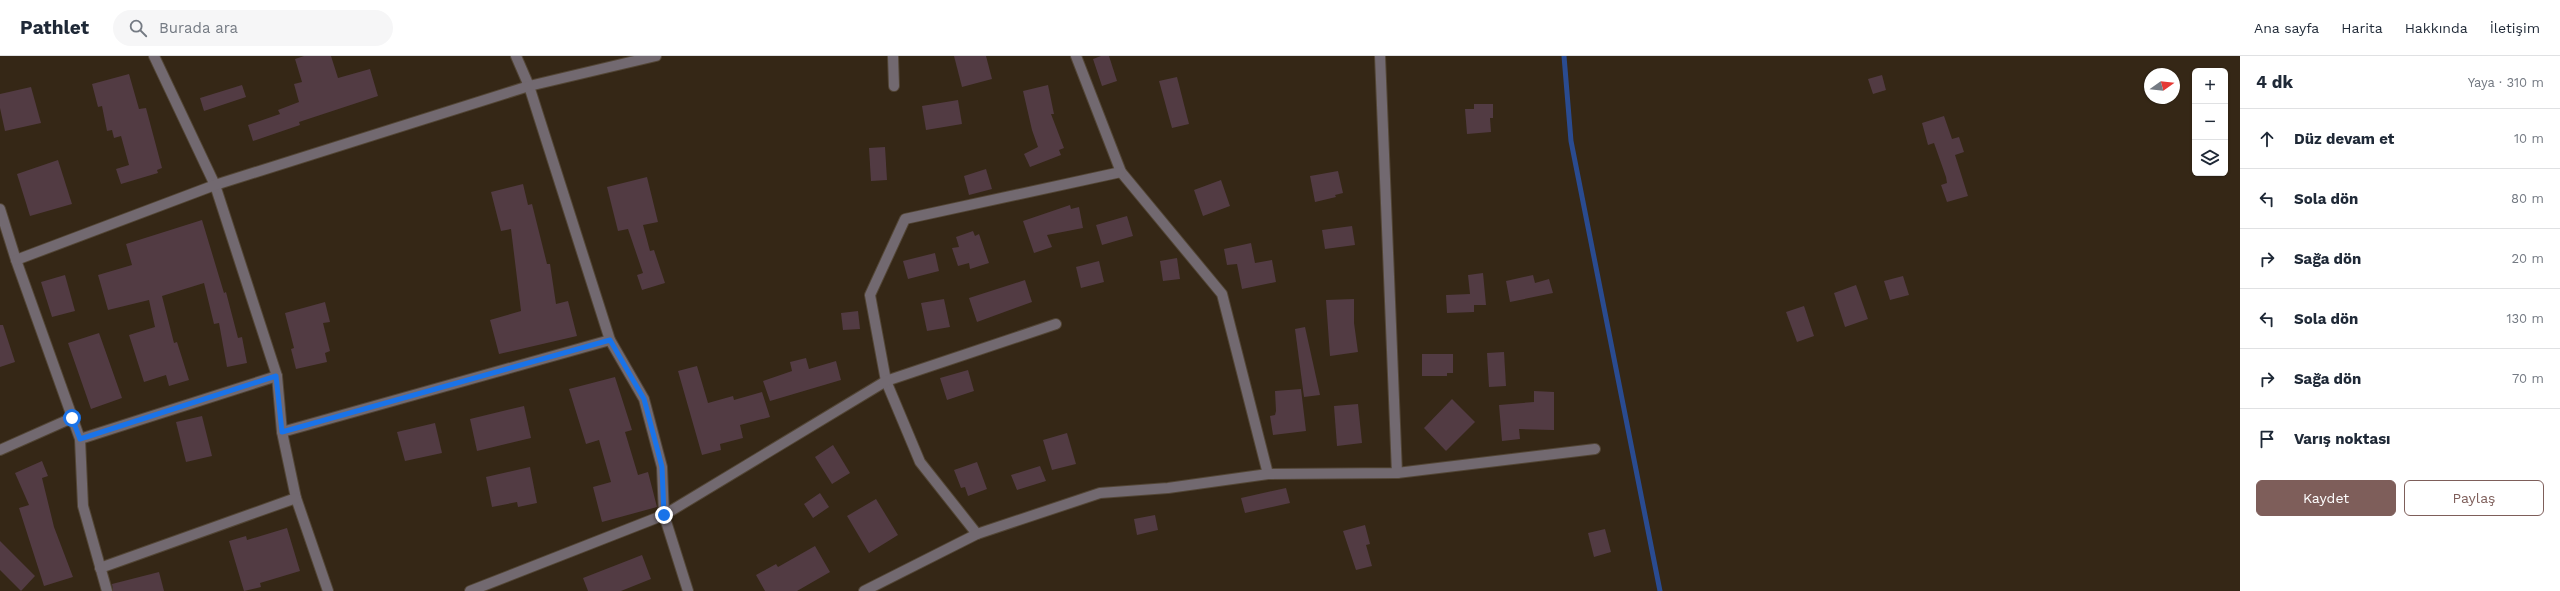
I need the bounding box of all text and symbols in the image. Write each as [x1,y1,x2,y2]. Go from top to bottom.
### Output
search box [113,10,393,46]
text: Pathlet [20,16,89,39]
icon: search [127,17,149,39]
text: Burada ara [159,19,238,37]
text: Ana sayfa [2254,20,2319,36]
text: Harita [2341,20,2383,36]
text: Hakkında [2405,20,2468,36]
text: İletişim [2490,20,2540,36]
north arrow [2144,68,2180,104]
map controls [2192,68,2228,176]
button: + [2192,68,2228,104]
text: 4 dk [2256,72,2293,92]
text: Yaya · 310 m [2468,75,2544,90]
button: − [2192,104,2228,140]
icon: ahead [2256,128,2278,150]
text: Düz devam et [2294,130,2394,148]
text: 10 m [2514,131,2544,146]
button: layers [2192,140,2228,176]
icon: left [2256,188,2278,210]
text: Sola dön [2294,190,2358,208]
text: 80 m [2511,191,2544,206]
icon: right [2256,248,2278,270]
text: Sağa dön [2294,250,2361,268]
text: 20 m [2512,251,2544,266]
icon: left [2256,308,2278,330]
text: Sola dön [2294,310,2358,328]
text: 130 m [2506,311,2544,326]
icon: right [2256,368,2278,390]
text: Sağa dön [2294,370,2361,388]
text: 70 m [2512,371,2544,386]
route start [63,409,81,427]
icon: arrive [2256,428,2278,450]
text: Varış noktası [2294,430,2391,448]
button: Kaydet [2256,480,2396,516]
button: Paylaş [2404,480,2544,516]
route end [655,506,673,524]

